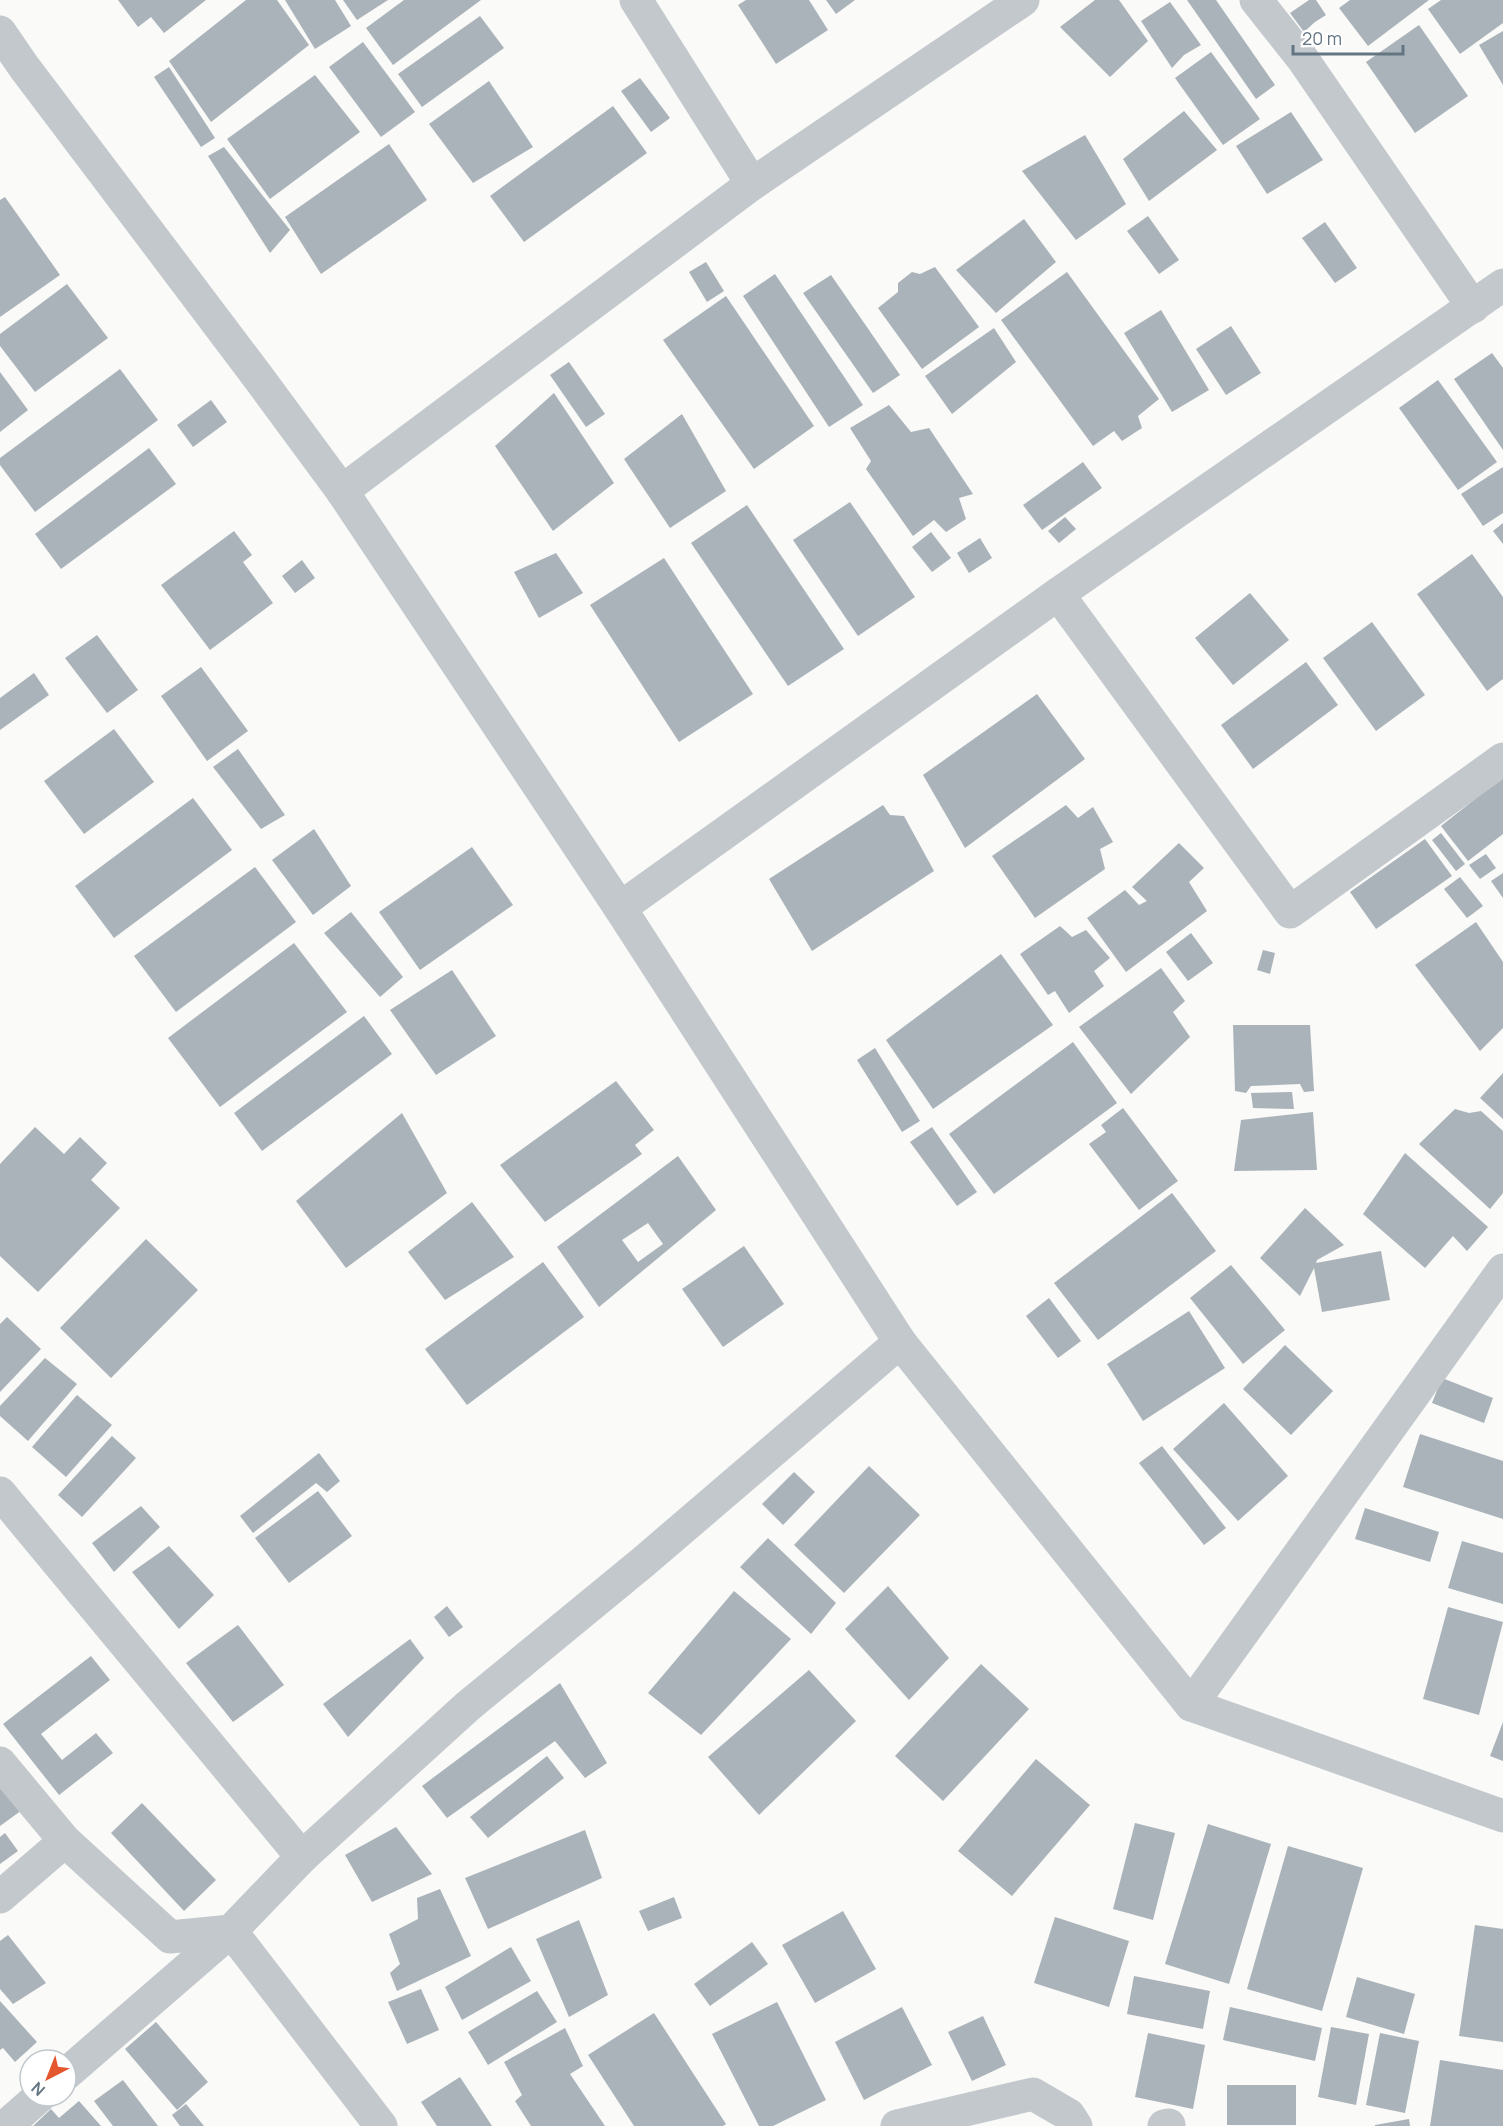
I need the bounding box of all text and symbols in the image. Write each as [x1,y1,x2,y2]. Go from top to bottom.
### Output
scale bar [1293,18,1402,56]
text: 20 m [1302,26,1342,50]
north arrow [18,2048,78,2108]
text: N [26,2077,50,2101]

